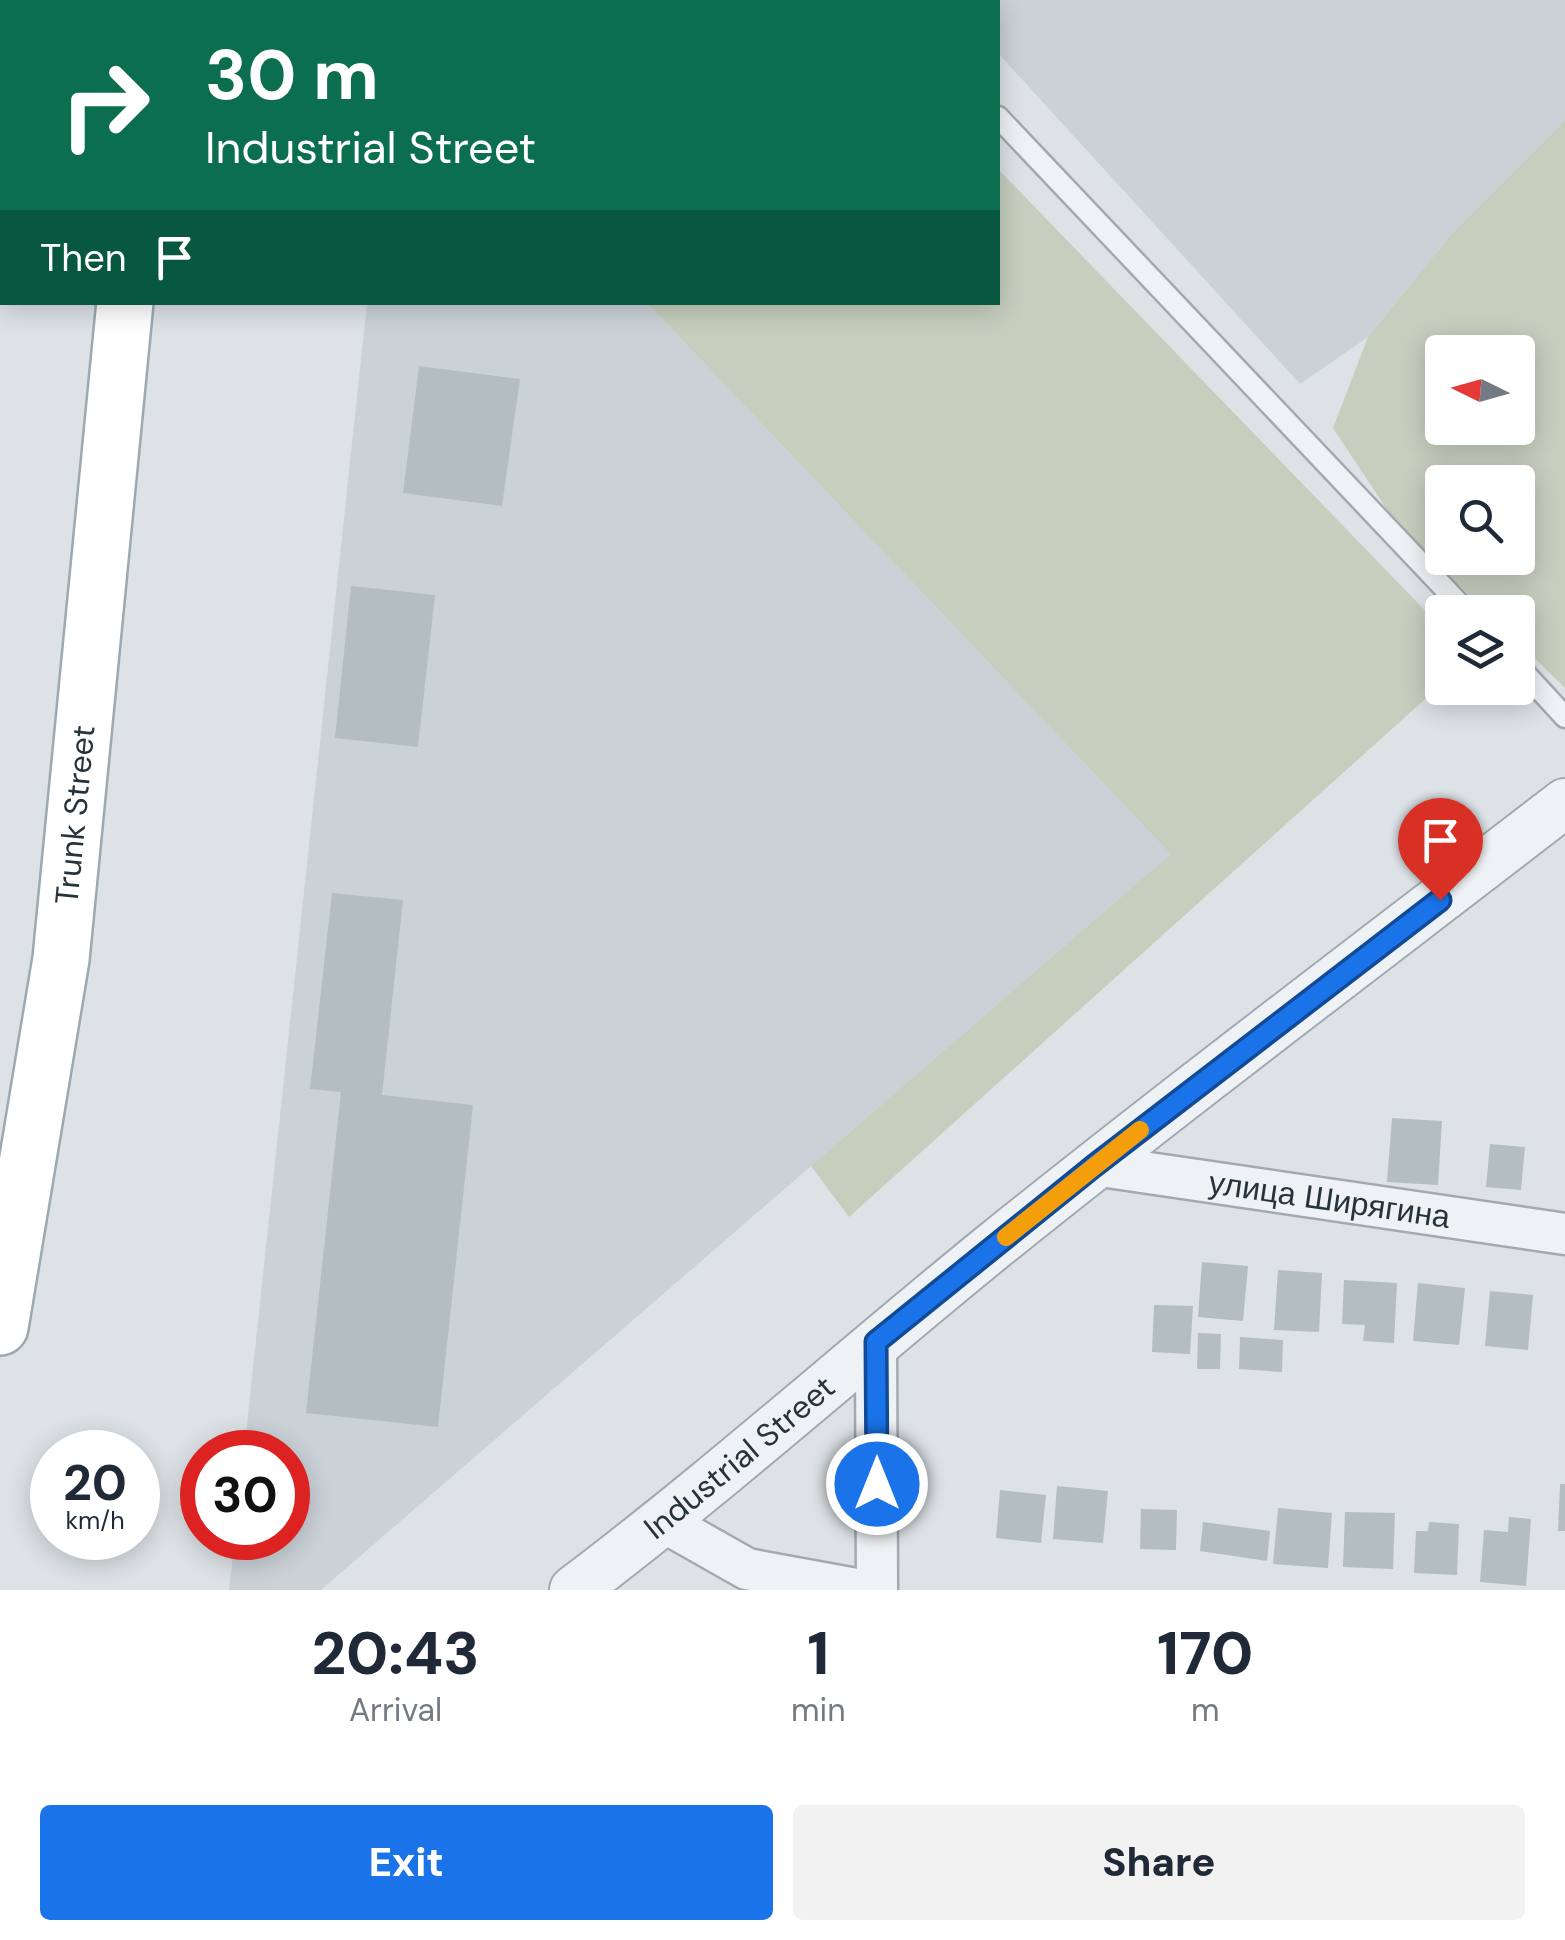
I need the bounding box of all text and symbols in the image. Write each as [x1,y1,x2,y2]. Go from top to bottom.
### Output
text: 30 m [205,30,379,121]
icon: right [40,40,170,170]
text: Industrial Street [205,118,536,177]
icon: arrive [147,230,202,285]
text: Then [40,233,127,283]
north arrow [1425,335,1535,445]
map controls [1425,335,1535,705]
button: search [1425,465,1535,575]
button: layers [1425,595,1535,705]
street label: Trunk Street [45,723,105,906]
pin [1398,798,1483,901]
icon: arrive [1413,813,1468,868]
street label: улица Ширягина [1206,1161,1453,1238]
street label: Industrial Street [635,1366,844,1549]
speed limit sign: 30 [180,1430,310,1560]
position arrow [825,1432,929,1536]
text: 20 [63,1450,127,1516]
text: km/h [65,1504,125,1537]
text: 20:43 [312,1614,479,1693]
text: 1 [807,1614,829,1693]
text: 170 [1157,1614,1253,1693]
text: Arrival [349,1689,442,1731]
text: min [791,1689,846,1731]
text: m [1191,1689,1220,1731]
button: Exit [40,1805,773,1920]
button: Share [793,1805,1525,1920]

